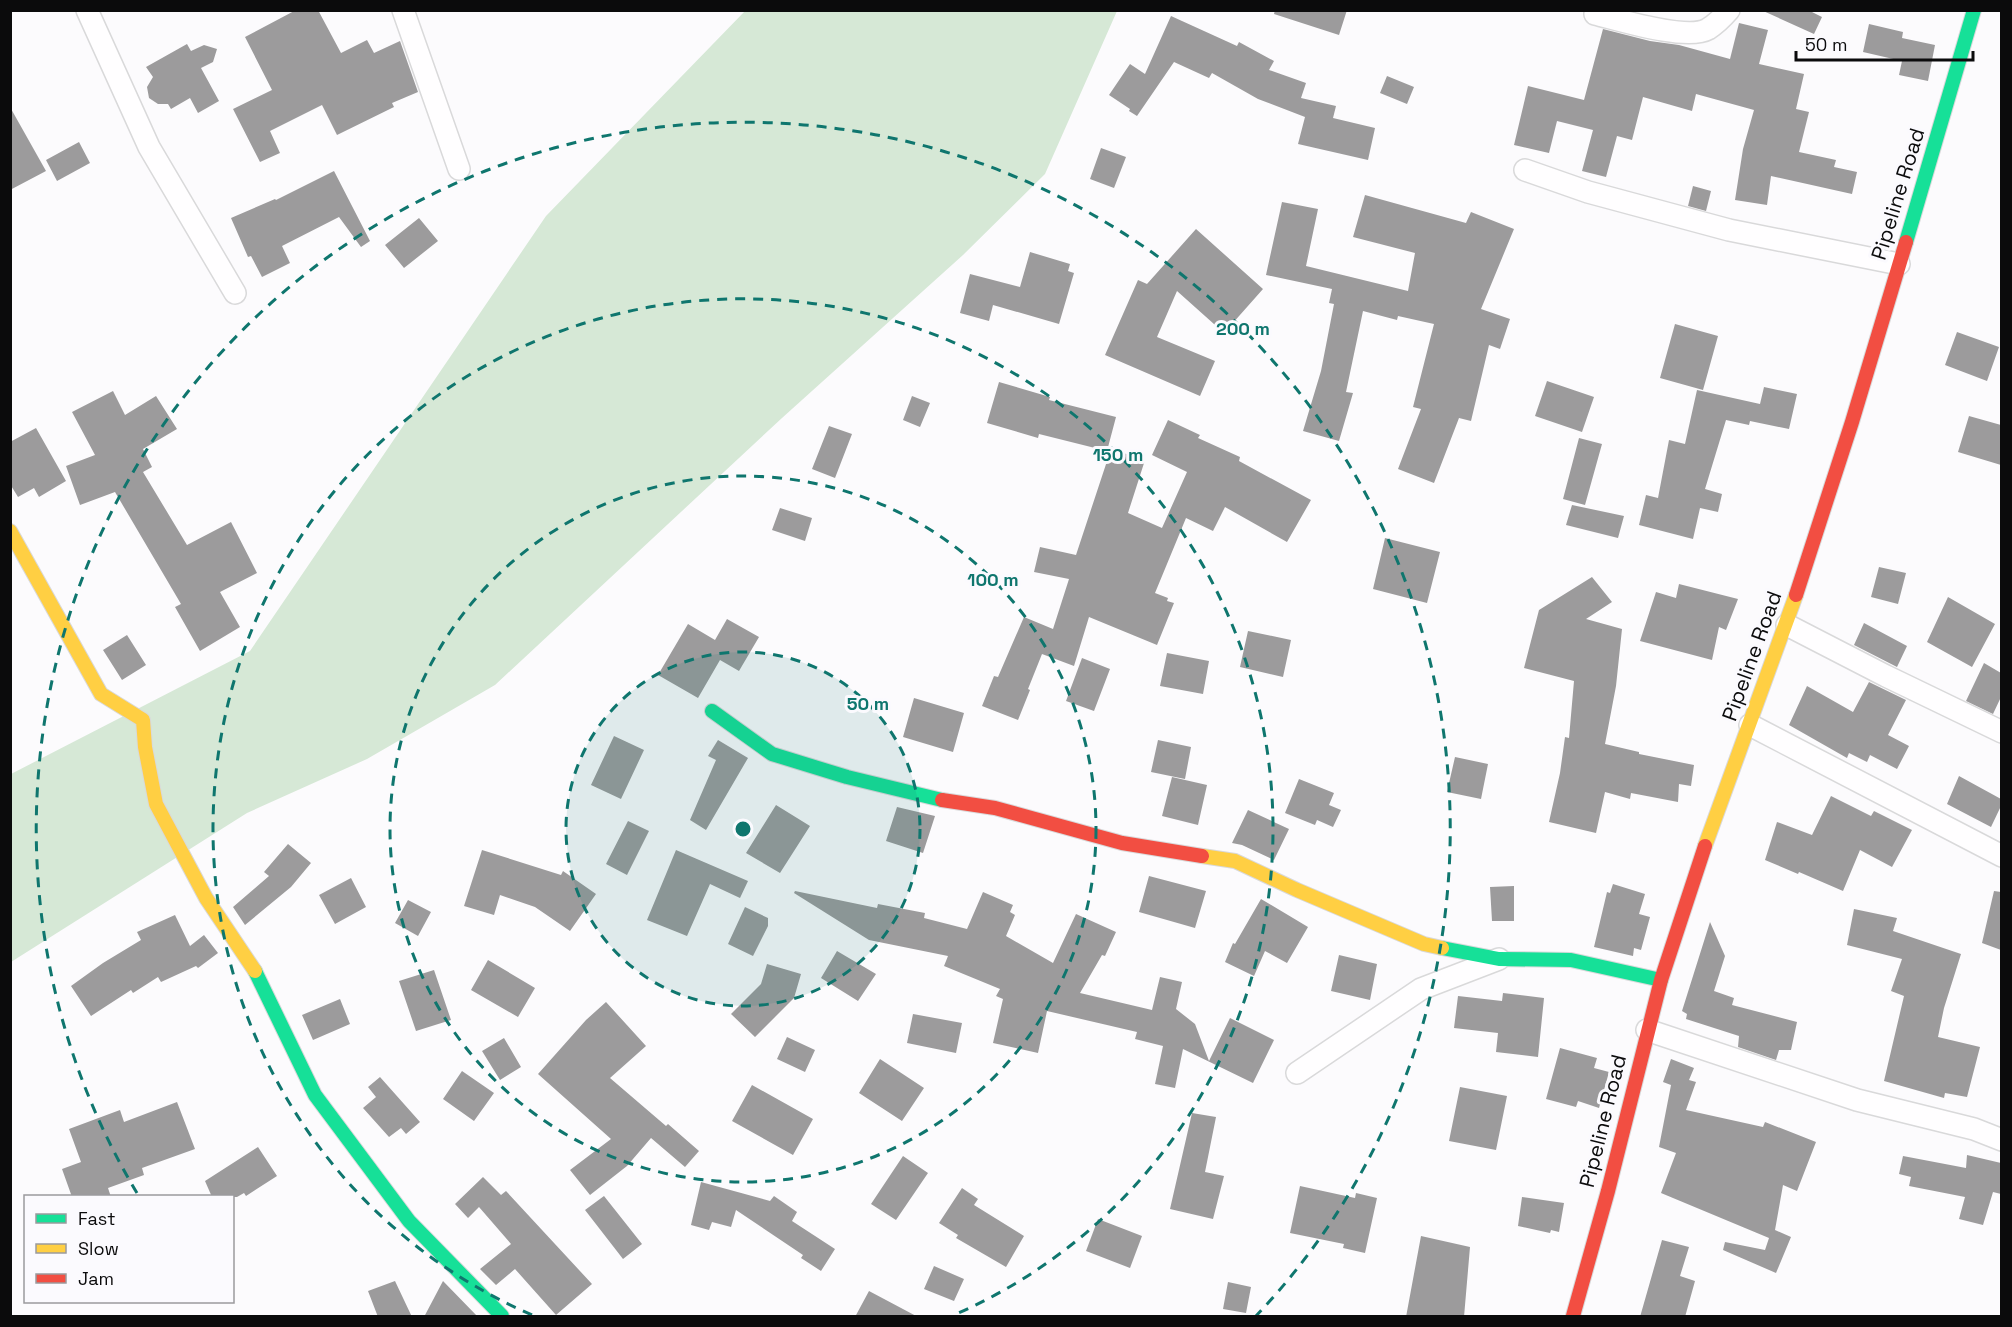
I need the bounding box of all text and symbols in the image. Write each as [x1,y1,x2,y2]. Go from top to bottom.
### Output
scale bar [1796,24,1973,62]
text: 50 m [1805,33,1847,56]
street label: Pipeline Road [1865,125,1930,263]
text: 200 m [1216,317,1270,340]
text: 150 m [1093,443,1143,466]
text: 100 m [967,568,1019,591]
street label: Pipeline Road [1716,587,1788,724]
text: 50 m [847,692,889,715]
centre of rings [733,819,753,839]
street label: Pipeline Road [1573,1052,1632,1190]
legend [24,1195,234,1303]
text: Fast [78,1207,115,1230]
text: Slow [78,1237,119,1260]
text: Jam [78,1267,114,1290]

